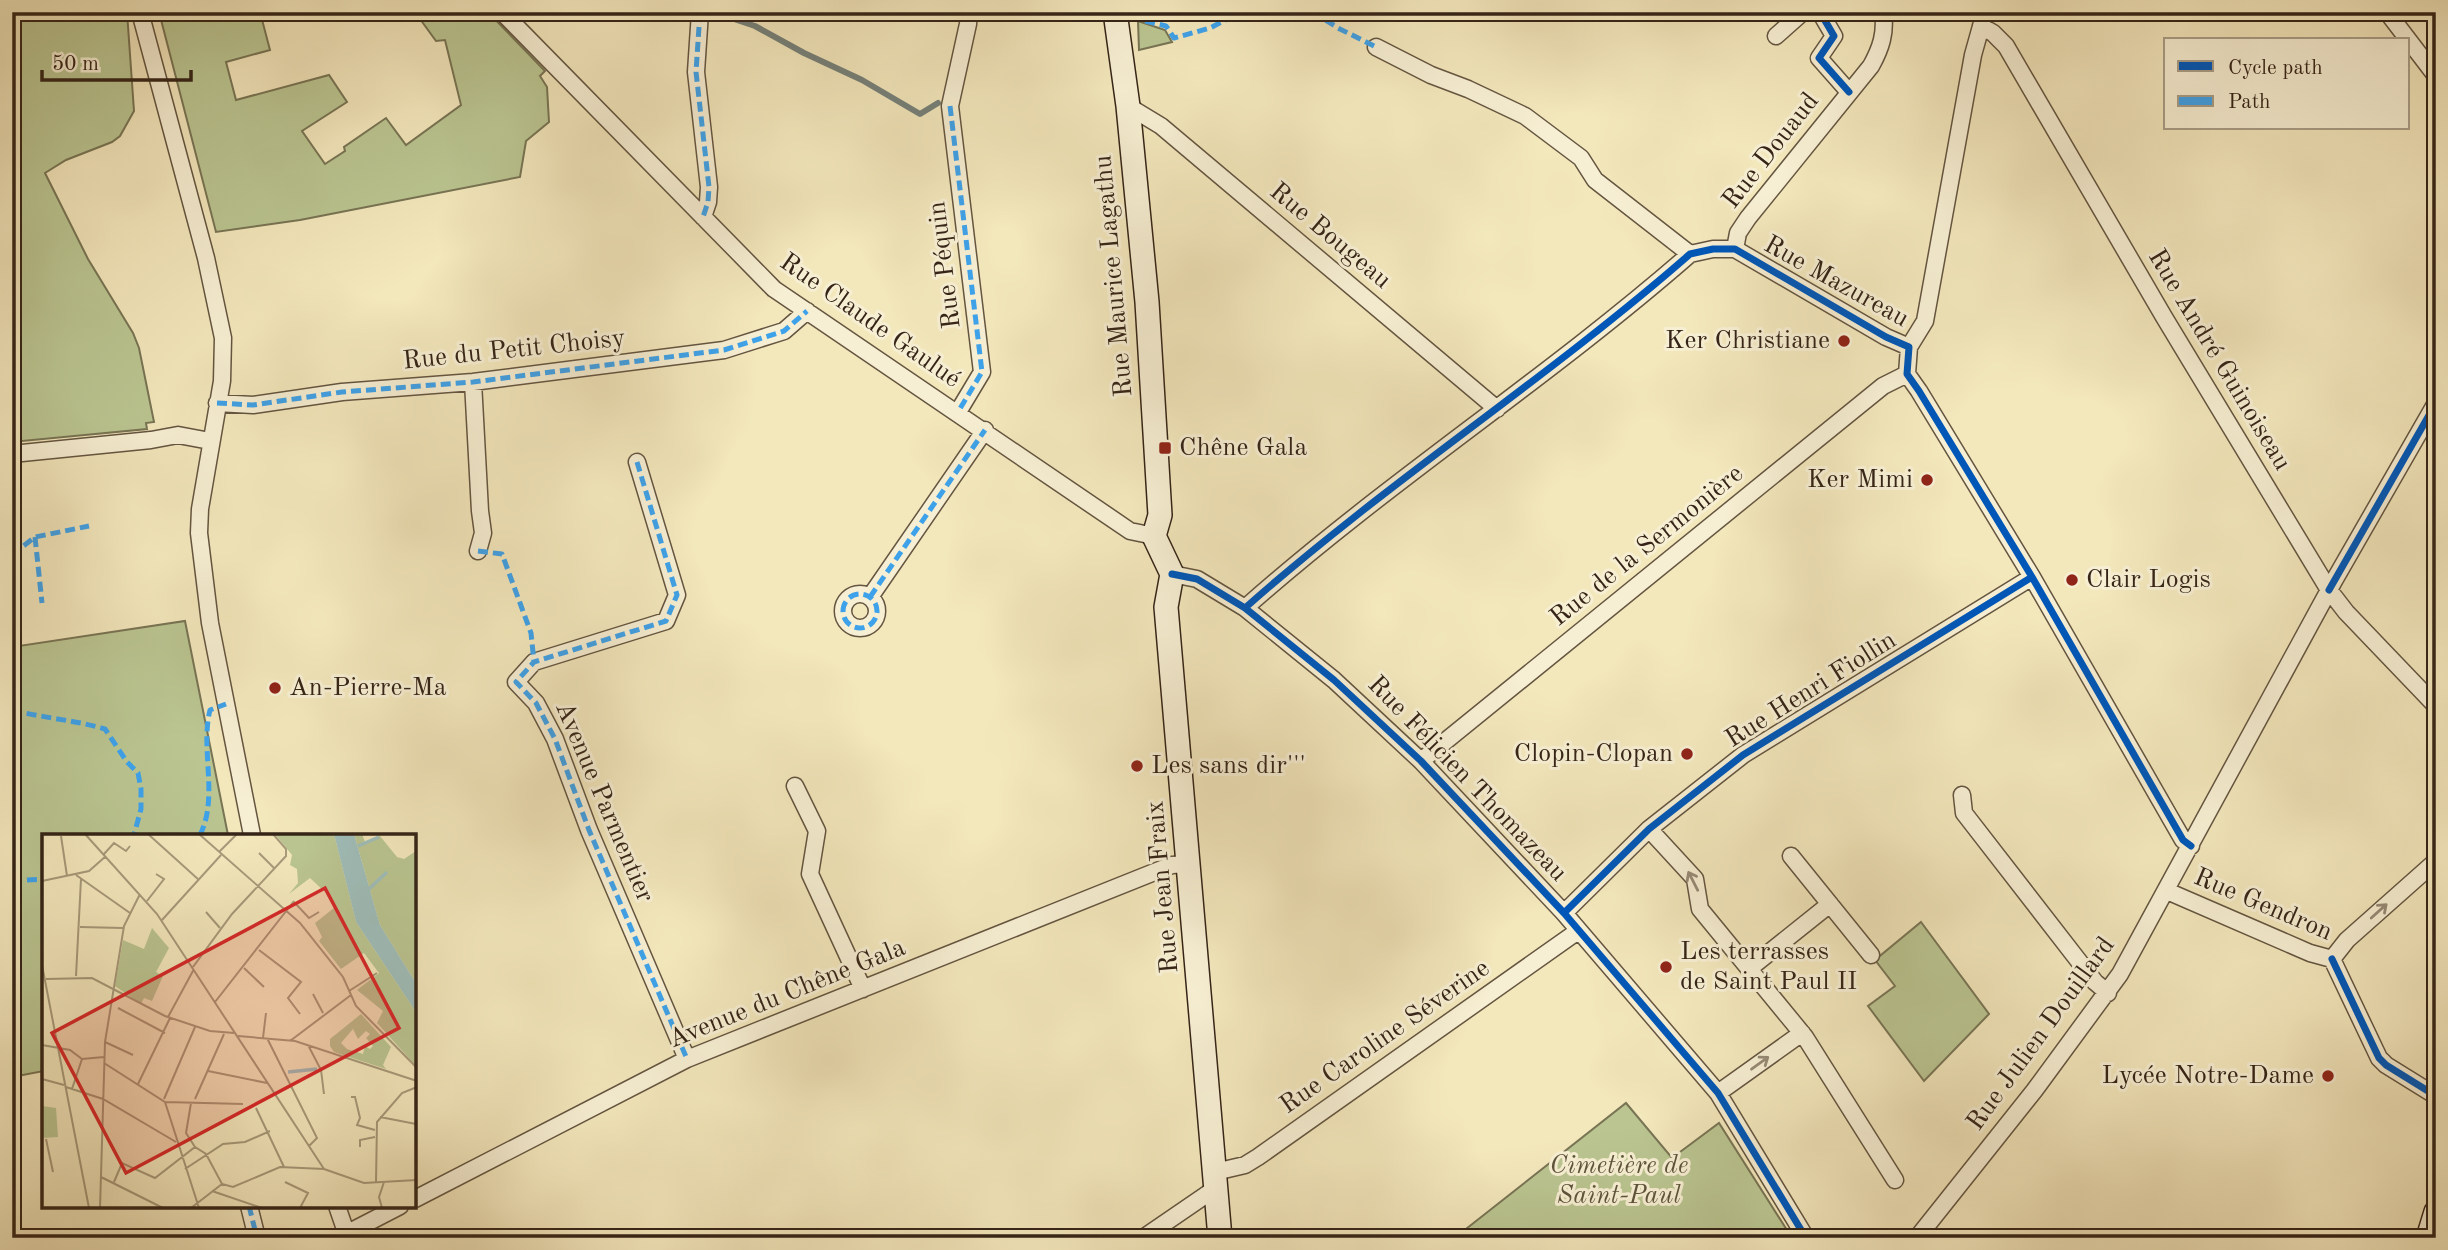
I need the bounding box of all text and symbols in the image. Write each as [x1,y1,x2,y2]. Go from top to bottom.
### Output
scale bar [42,38,191,82]
legend [2164,38,2410,130]
text: 50 m [52,54,99,75]
text: Cycle path [2228,58,2323,79]
street label: Rue Douaud [1718,88,1824,214]
text: Path [2228,92,2271,113]
street label: Rue Maurice Lagathu [1090,154,1138,398]
street label: Rue Bougeau [1264,178,1396,294]
street label: Rue Péquin [924,200,966,330]
street label: Rue Mazureau [1759,232,1913,332]
street label: Rue André Guinoiseau [2143,245,2295,475]
street label: Rue Claude Gaulué [775,249,965,393]
street label: Rue du Petit Choisy [401,325,627,375]
place label: Ker Christiane [1665,328,1830,354]
marker: Ker Christiane [1836,333,1852,349]
place label: Chêne Gala [1179,435,1307,461]
marker: Chêne Gala [1157,440,1173,456]
street label: Rue de la Sermonière [1546,460,1748,632]
place label: Ker Mimi [1807,467,1913,493]
marker: Ker Mimi [1919,472,1935,488]
place label: Clair Logis [2086,567,2211,593]
marker: Clair Logis [2064,572,2080,588]
street label: Rue Henri Fiollin [1721,627,1901,753]
street label: Rue Félicien Thomazeau [1362,671,1572,887]
place label: An-Pierre-Ma [289,675,447,701]
marker: An-Pierre-Ma [267,680,283,696]
street label: Avenue Parmentier [550,698,658,906]
place label: Clopin-Clopan [1514,741,1673,767]
marker: Clopin-Clopan [1679,746,1695,762]
place label: Les sans dir''' [1151,753,1306,779]
marker: Les sans dir''' [1129,758,1145,774]
street label: Rue Jean Fraix [1142,799,1184,975]
inset map [42,834,416,1208]
street label: Rue Gendron [2190,864,2336,946]
one-way arrow [1685,871,1699,892]
one-way arrow [2370,903,2388,919]
street label: Rue Julien Douillard [1962,932,2120,1136]
street label: Avenue du Chêne Gala [665,935,909,1053]
place label: Les terrasses de Saint Paul II [1680,939,1857,995]
street label: Rue Caroline Séverine [1276,955,1494,1119]
marker: Les terrasses de Saint Paul II [1658,959,1674,975]
one-way arrow [1750,1056,1769,1070]
place label: Lycée Notre-Dame [2102,1063,2314,1089]
marker: Lycée Notre-Dame [2320,1068,2336,1084]
park label: Cimetière de Saint-Paul [1550,1153,1688,1209]

